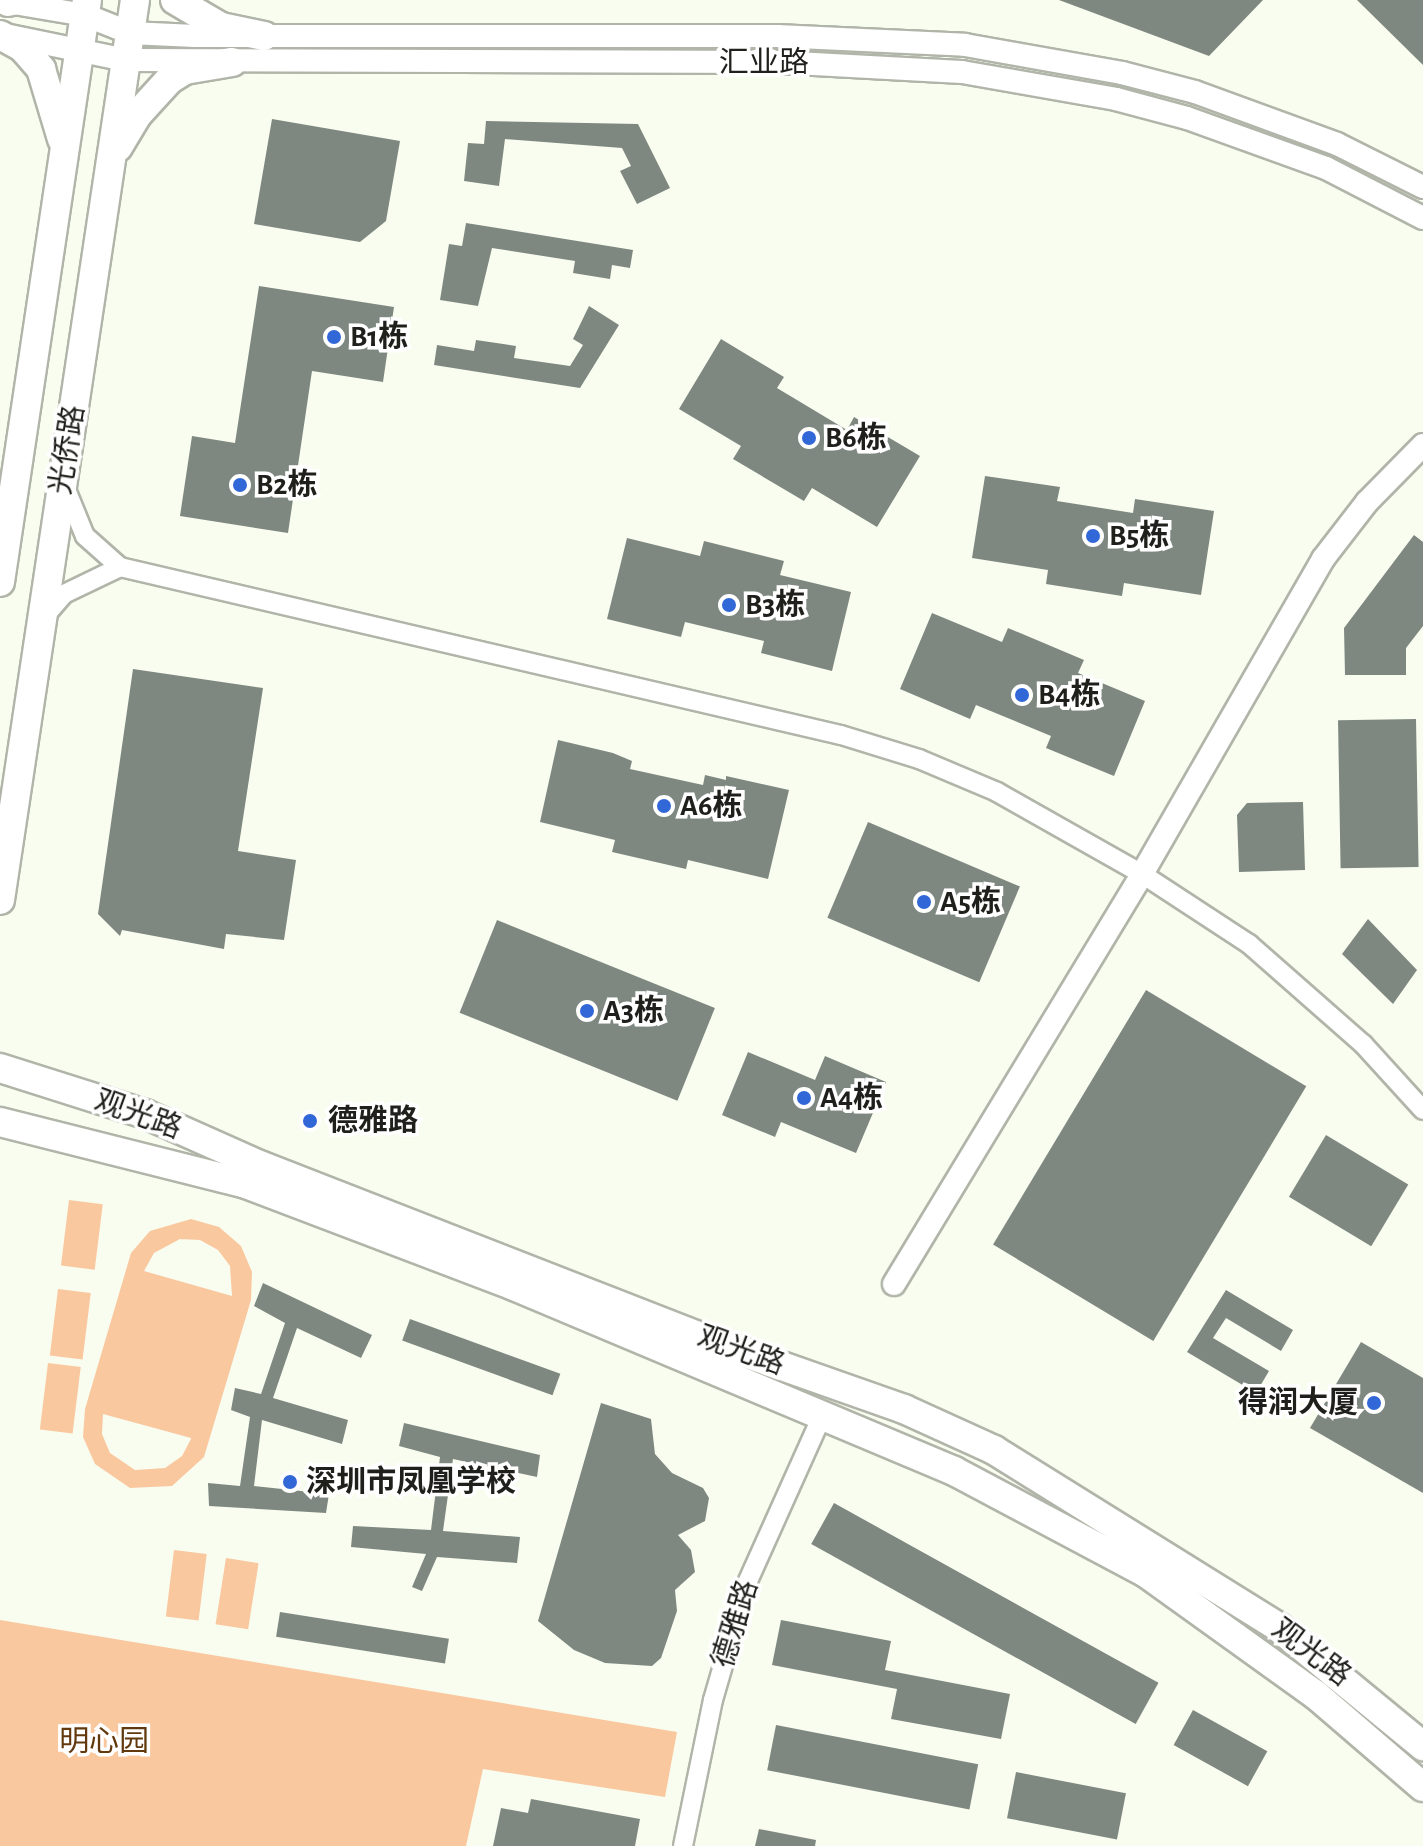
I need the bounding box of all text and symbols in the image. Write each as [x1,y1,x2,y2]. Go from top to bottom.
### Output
street label: 汇业路 [719,45,809,81]
place label: B1栋 [350,319,408,355]
marker: B1栋 [325,328,343,346]
street label: 光侨路 [43,403,93,497]
place label: B6栋 [825,420,887,456]
marker: B6栋 [800,429,818,447]
place label: B2栋 [256,467,317,503]
marker: B2栋 [231,476,249,494]
place label: B5栋 [1109,518,1169,554]
marker: B5栋 [1084,527,1102,545]
place label: B3栋 [745,587,805,623]
marker: B3栋 [720,596,738,614]
place label: B4栋 [1038,677,1100,713]
marker: B4栋 [1013,686,1031,704]
place label: A6栋 [680,788,742,824]
marker: A6栋 [655,797,673,815]
place label: A5栋 [940,884,1001,920]
marker: A5栋 [915,893,933,911]
place label: A3栋 [603,993,664,1029]
marker: A3栋 [578,1002,596,1020]
place label: A4栋 [820,1080,883,1116]
street label: 观光路 [90,1083,186,1147]
marker: A4栋 [795,1089,813,1107]
place label: 德雅路 [328,1103,418,1139]
marker: 德雅路 [299,1110,321,1132]
street label: 观光路 [693,1319,789,1383]
place label: 得润大厦 [1238,1385,1358,1421]
marker: 得润大厦 [1365,1394,1383,1412]
place label: 深圳市凤凰学校 [306,1464,516,1500]
marker: 深圳市凤凰学校 [281,1473,299,1491]
street label: 德雅路 [706,1576,766,1672]
street label: 观光路 [1264,1612,1358,1694]
park label: 明心园 [59,1724,149,1760]

